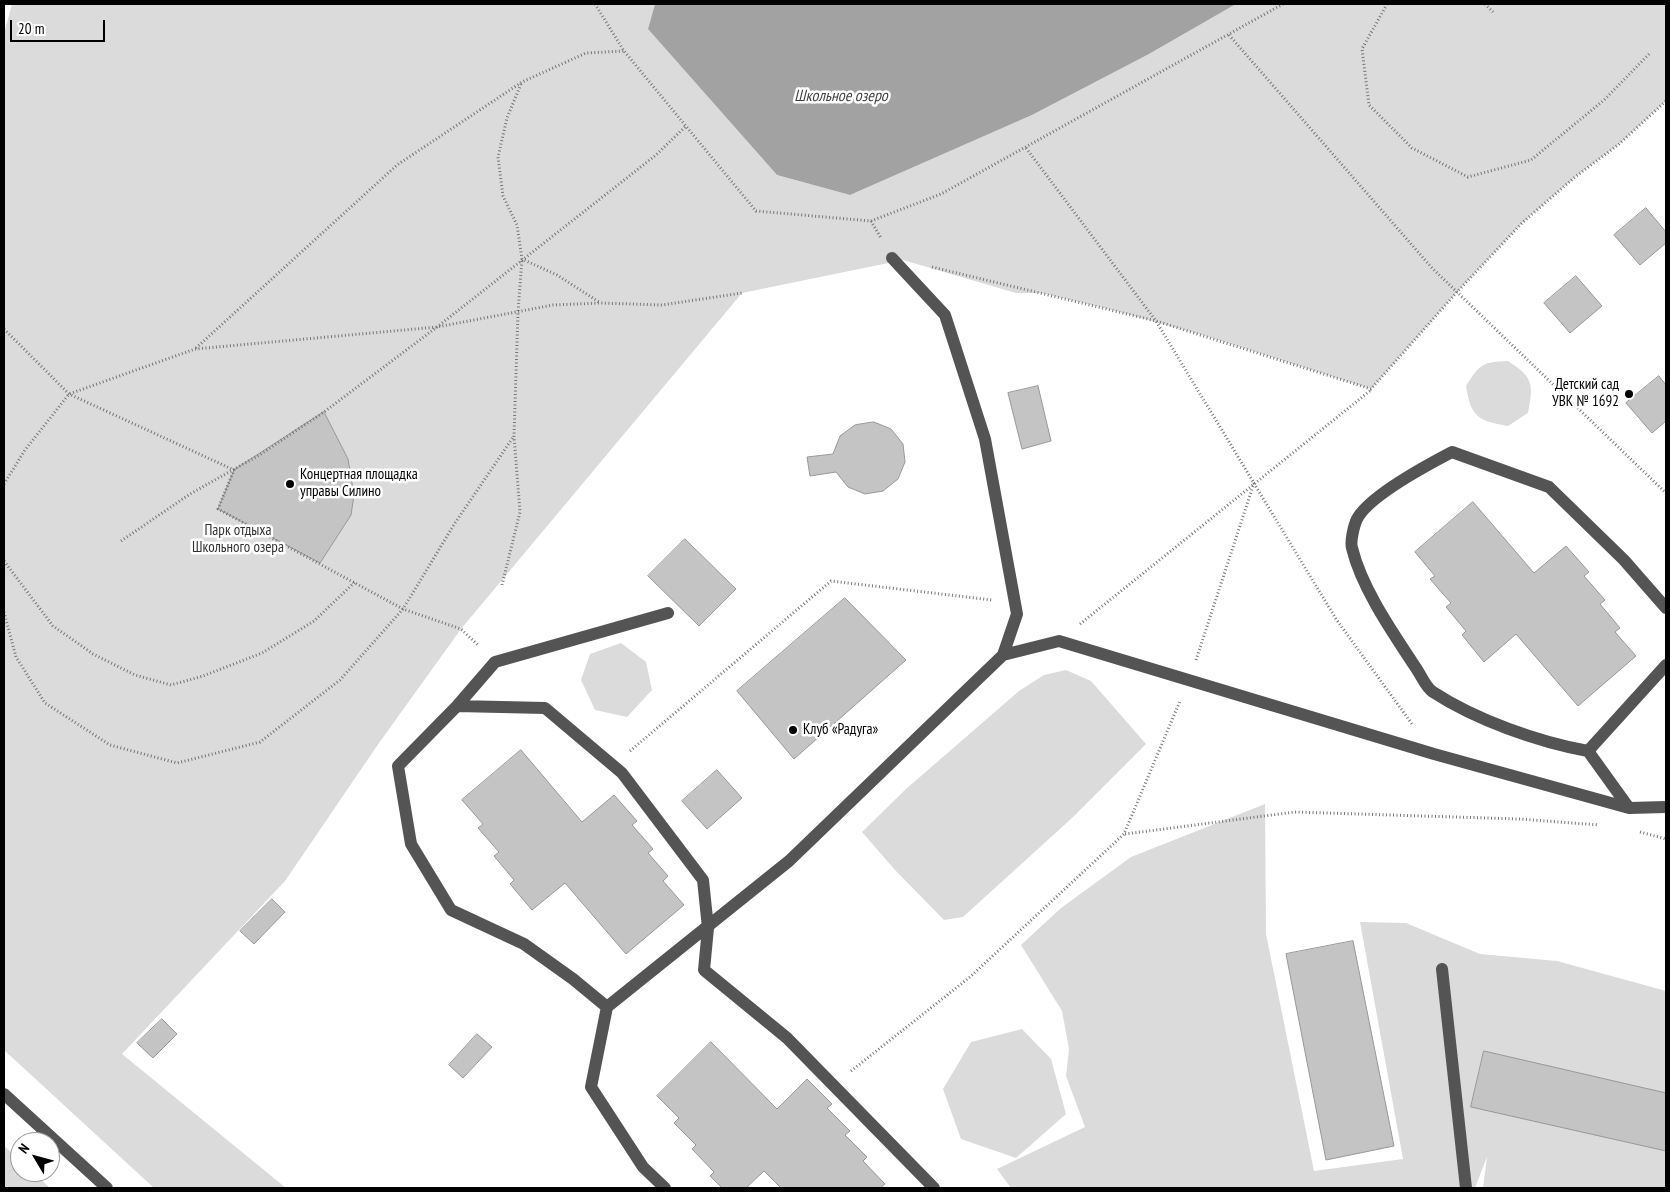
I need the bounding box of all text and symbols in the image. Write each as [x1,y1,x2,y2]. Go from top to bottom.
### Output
scale bar [12,10,108,42]
text: 20 m [18,19,44,38]
water label: Школьное озеро [794,86,888,106]
place label: Детский сад УВК № 1692 [1552,376,1619,411]
marker: Детский сад УВК № 1692 [1623,388,1635,400]
place label: Концертная площадка управы Силино [300,466,418,501]
marker: Концертная площадка управы Силино [284,478,296,490]
park label: Парк отдыха Школьного озера [192,522,284,557]
place label: Клуб «Радуга» [803,721,878,739]
marker: Клуб «Радуга» [787,724,799,736]
north arrow [10,1132,60,1182]
text: N [14,1140,33,1157]

